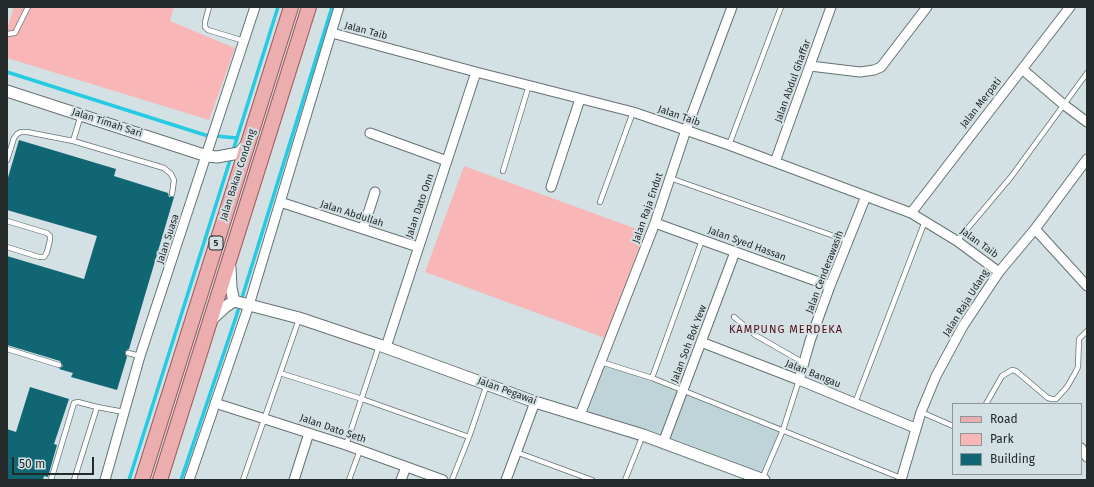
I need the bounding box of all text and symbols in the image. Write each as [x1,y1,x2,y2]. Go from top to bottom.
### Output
street label: Jalan Taib [343,19,389,43]
street label: Jalan Abdul Ghaffar [772,38,814,124]
street label: Jalan Merpati [958,76,1004,130]
street label: Jalan Taib [656,103,702,129]
street label: Jalan Timah Sari [70,106,144,140]
street label: Jalan Bakau Condong [218,128,258,222]
street label: Jalan Raja Endut [630,171,666,245]
street label: Jalan Dato Onn [403,172,437,240]
street label: Jalan Abdullah [319,198,385,230]
street label: Jalan Suasa [154,212,182,266]
street label: Jalan Syed Hassan [706,224,788,264]
street label: Jalan Taib [958,225,1000,261]
street label: Jalan Cenderawasih [804,229,846,315]
road number: 5 [209,236,223,250]
street label: Jalan Raja Udang [941,267,991,339]
street label: Jalan Soh Bok Yew [669,303,709,385]
district label: KAMPUNG MERDEKA [729,323,843,337]
street label: Jalan Bangau [783,357,843,391]
street label: Jalan Pegawai [476,375,538,407]
legend [952,403,1082,475]
street label: Jalan Dato Seth [298,412,368,446]
text: Road [990,412,1018,426]
text: Park [990,432,1014,446]
scale bar [14,449,96,475]
text: Building [990,452,1035,466]
text: 50 m [19,457,45,471]

